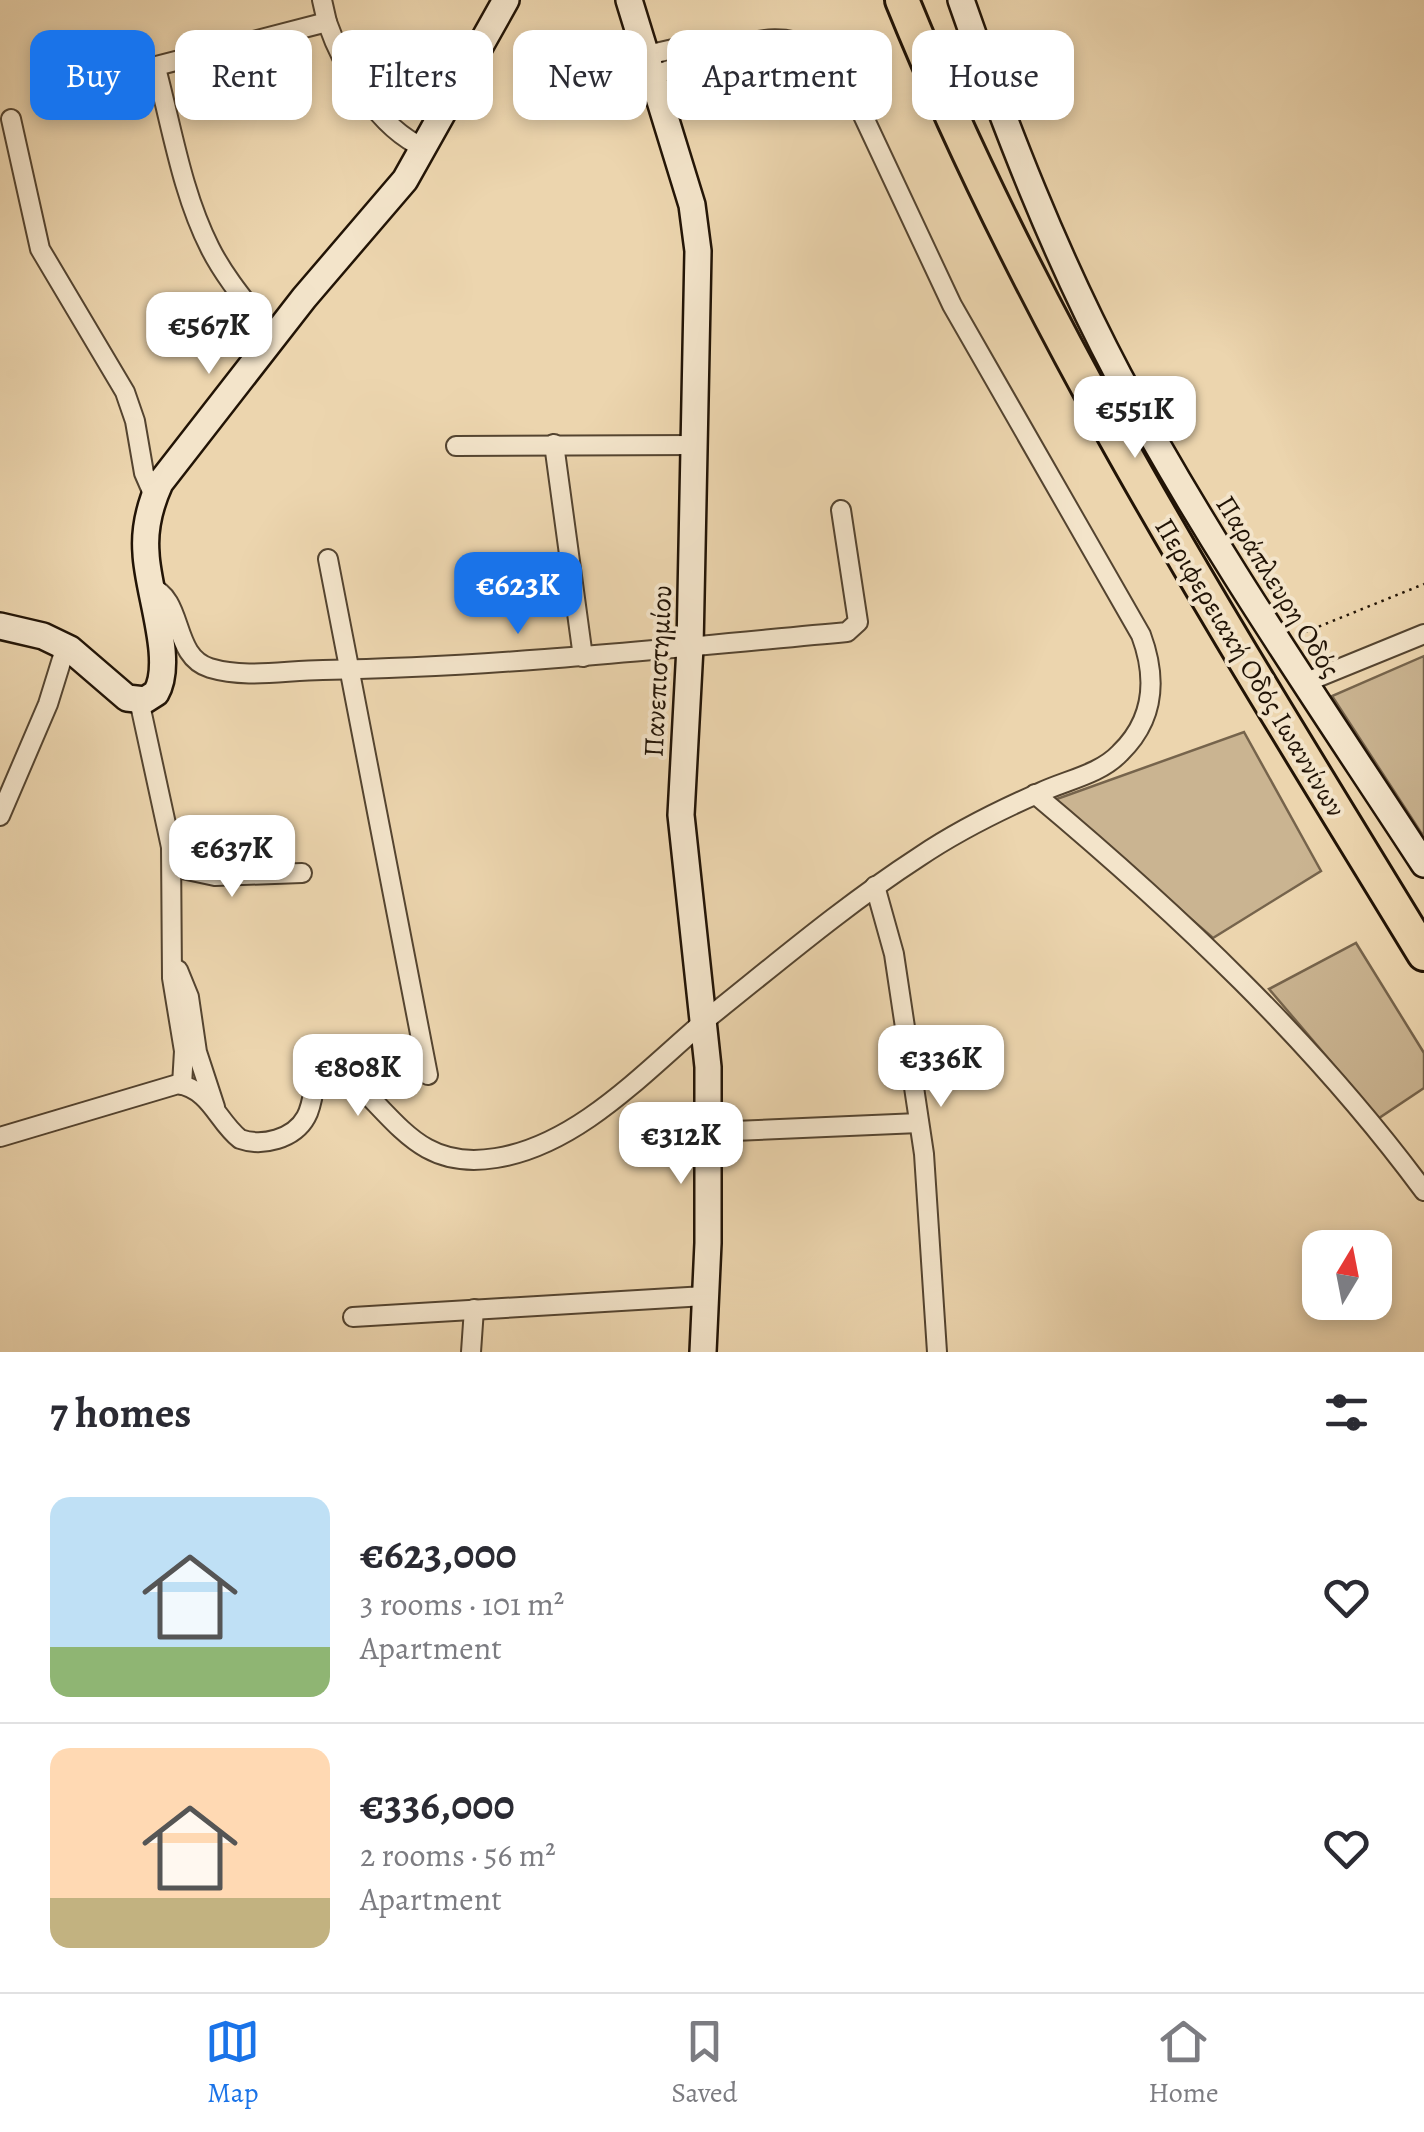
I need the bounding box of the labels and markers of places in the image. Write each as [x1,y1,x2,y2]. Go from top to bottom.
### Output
pin: €567K [139,292,279,377]
pin: €551K [1065,376,1205,461]
pin: €623K [448,552,588,637]
pin: €637K [162,815,302,900]
pin: €336K [871,1025,1011,1110]
pin: €808K [288,1034,428,1119]
pin: €312K [611,1102,751,1187]

